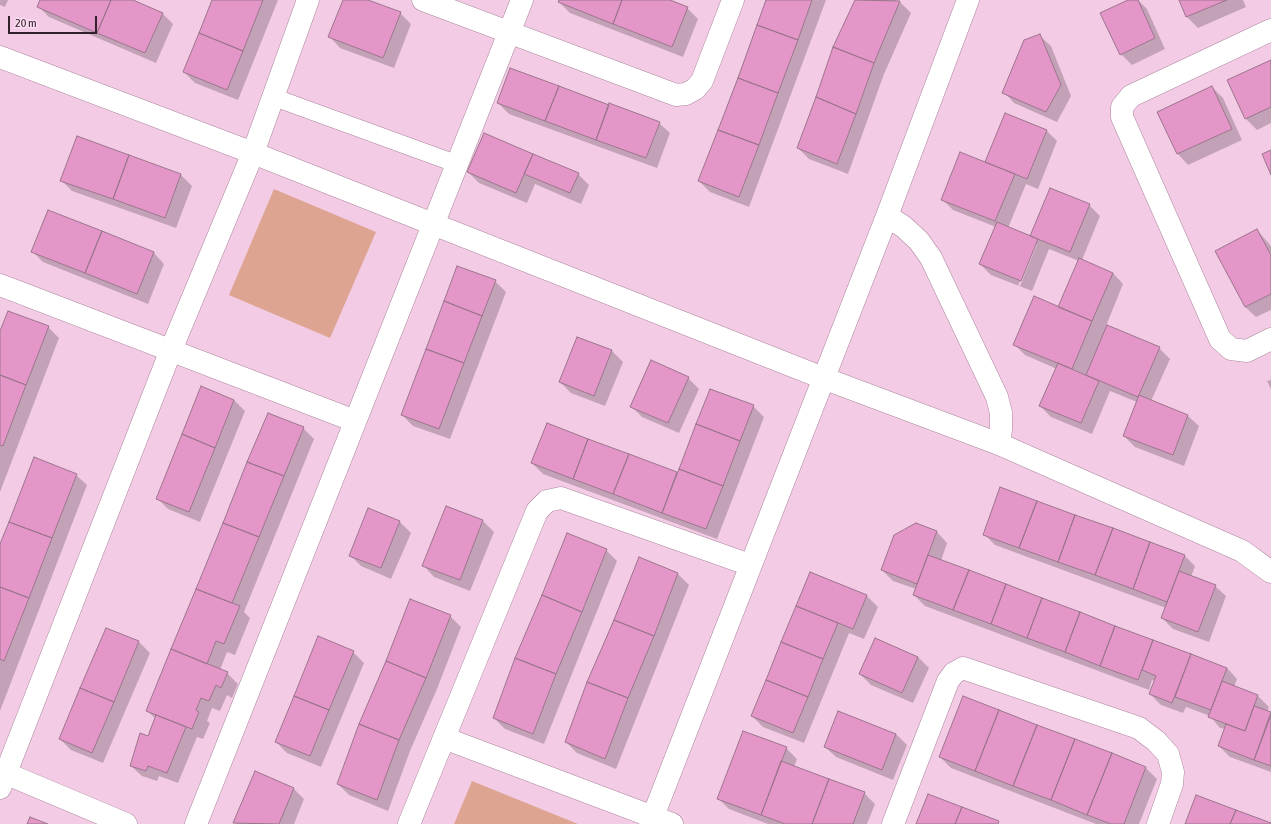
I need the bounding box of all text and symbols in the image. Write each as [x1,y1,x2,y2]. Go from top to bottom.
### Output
scale bar [10,8,99,34]
text: 20 m [15,16,37,30]

